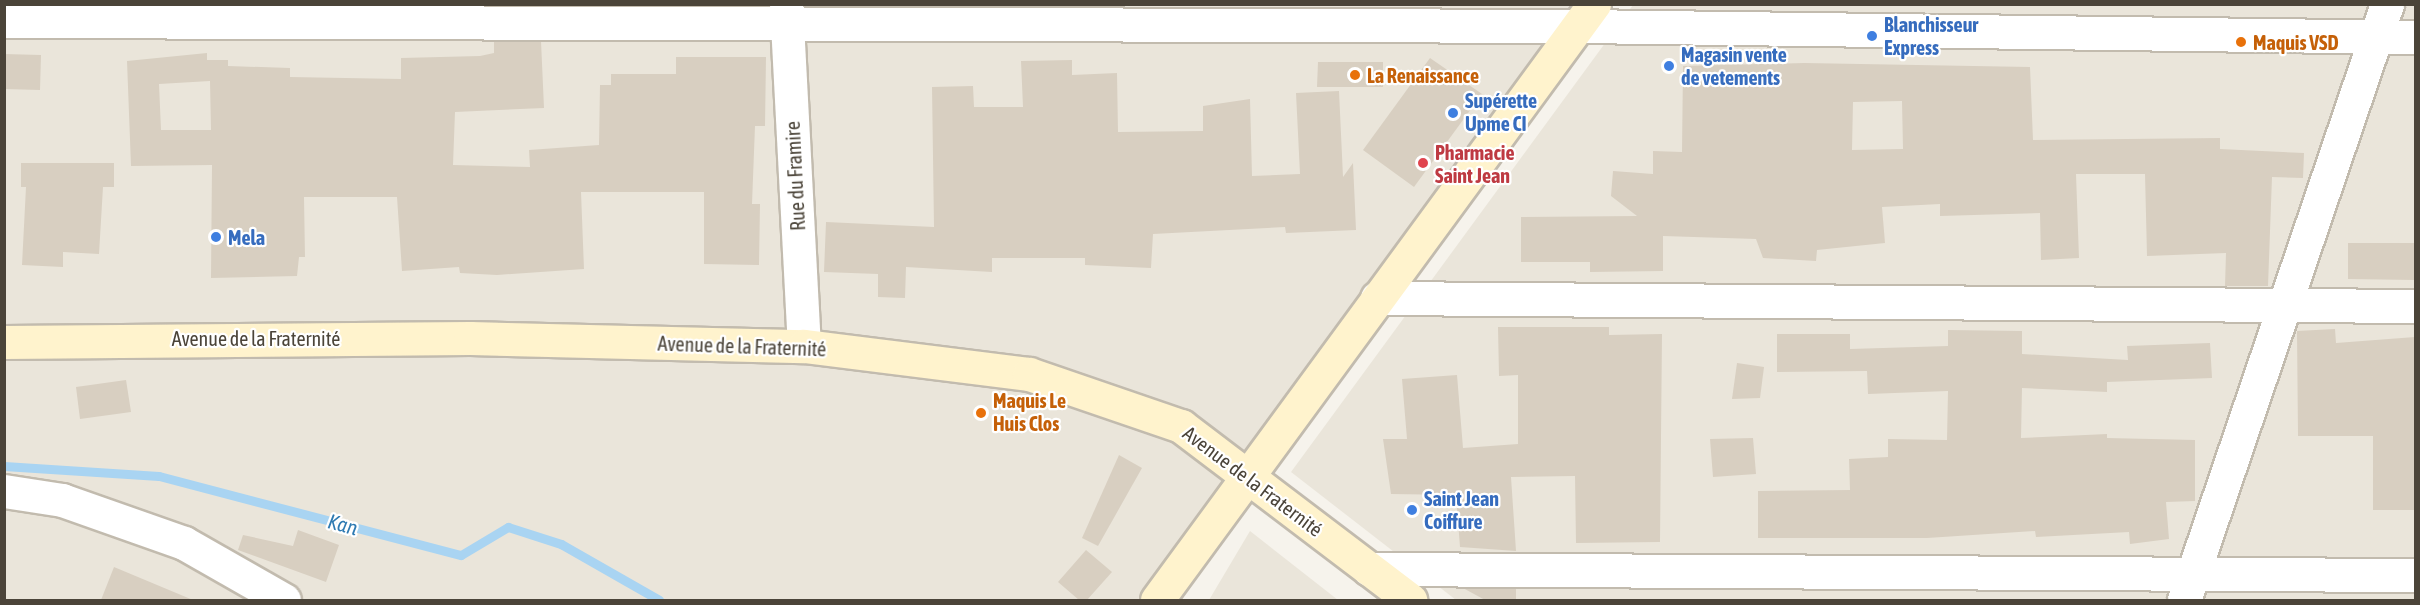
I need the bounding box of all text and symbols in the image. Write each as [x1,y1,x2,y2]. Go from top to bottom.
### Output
place label: Blanchisseur Express [1884,13,1978,60]
marker: Blanchisseur Express [1865,29,1879,43]
place label: Maquis VSD [2253,30,2339,54]
marker: Maquis VSD [2234,35,2248,49]
place label: Magasin vente de vetements [1681,42,1787,89]
marker: Magasin vente de vetements [1662,59,1676,73]
place label: La Renaissance [1367,63,1479,87]
marker: La Renaissance [1348,68,1362,82]
place label: Supérette Upme CI [1465,89,1537,136]
marker: Supérette Upme CI [1446,106,1460,120]
street label: Rue du Framire [780,121,810,231]
place label: Pharmacie Saint Jean [1435,140,1514,187]
marker: Pharmacie Saint Jean [1416,156,1430,170]
place label: Mela [228,225,265,249]
marker: Mela [209,230,223,244]
street label: Avenue de la Fraternité [172,326,340,350]
street label: Avenue de la Fraternité [657,331,827,361]
place label: Maquis Le Huis Clos [993,389,1066,436]
marker: Maquis Le Huis Clos [974,406,988,420]
street label: Avenue de la Fraternité [1178,421,1328,541]
place label: Saint Jean Coiffure [1424,486,1499,533]
marker: Saint Jean Coiffure [1405,503,1419,517]
water label: Kan [325,508,361,540]

